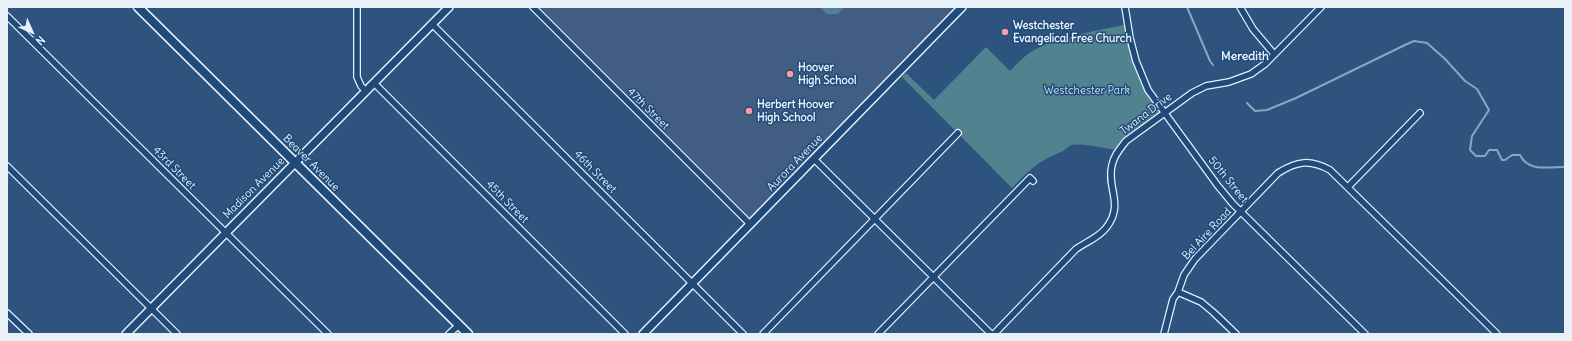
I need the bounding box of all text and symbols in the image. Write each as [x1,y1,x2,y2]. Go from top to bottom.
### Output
north arrow [12,12,52,52]
place label: Westchester Evangelical Free Church [1013,19,1132,45]
marker: Westchester Evangelical Free Church [1000,27,1010,37]
text: N [33,33,48,48]
district label: Meredith [1221,50,1269,64]
place label: Hoover High School [798,61,856,87]
marker: Hoover High School [785,69,795,79]
park label: Westchester Park [1044,84,1130,98]
street label: 47th Street [624,85,672,133]
street label: Twana Drive [1118,90,1174,138]
place label: Herbert Hoover High School [757,98,834,124]
marker: Herbert Hoover High School [744,106,754,116]
street label: Beaver Avenue [280,132,342,194]
street label: Aurora Avenue [764,132,826,194]
street label: 43rd Street [150,144,198,192]
street label: 46th Street [571,148,619,196]
street label: 50th Street [1205,154,1251,206]
street label: Madison Avenue [221,155,287,221]
street label: 45th Street [483,178,531,226]
street label: Bel Aire Road [1180,205,1234,263]

